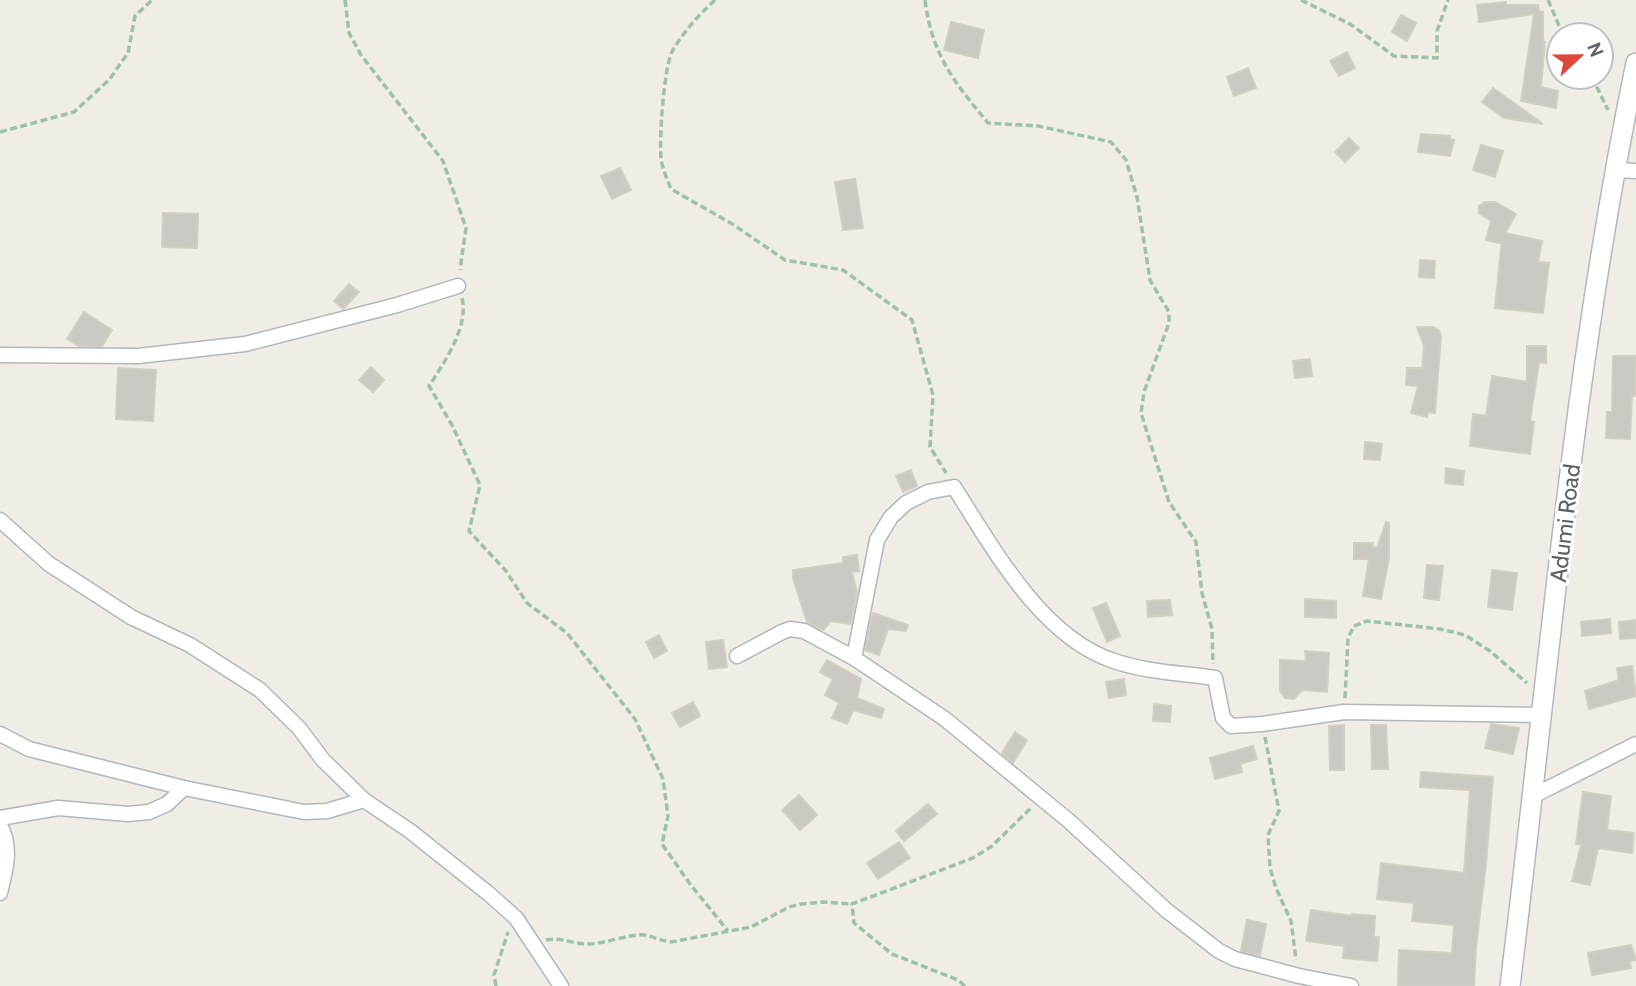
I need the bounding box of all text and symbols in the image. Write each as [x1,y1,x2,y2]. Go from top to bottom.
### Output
north arrow [1545,21,1615,91]
text: N [1582,39,1608,60]
street label: Adumi Road [1544,462,1586,584]

